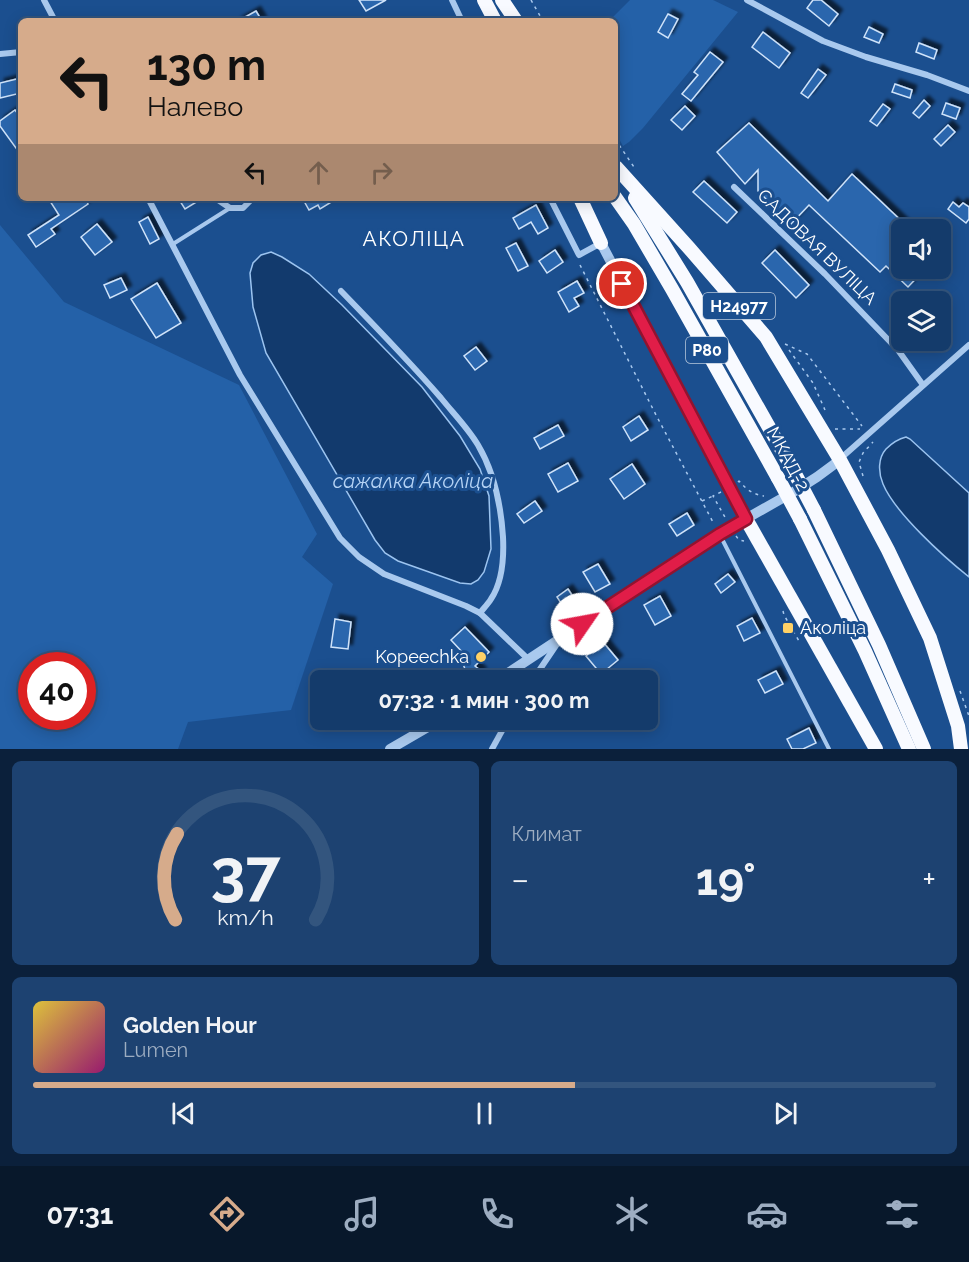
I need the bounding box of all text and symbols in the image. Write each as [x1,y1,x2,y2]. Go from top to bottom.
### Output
text: 130 m [147,41,266,90]
icon: left [48,42,126,120]
text: Налево [147,91,243,122]
icon: left [239,156,272,189]
icon: ahead [302,156,335,189]
icon: right [365,156,398,189]
street label: САДОВАЯ ВУЛІЦА [753,184,881,309]
map controls [891,219,951,351]
button: sound [891,219,951,279]
district label: АКОЛІЦА [362,226,466,251]
pin [596,258,647,309]
icon: arrive [605,267,638,300]
button: layers [891,291,951,351]
road number: Н24977 [703,293,775,319]
road number: Р80 [686,337,728,363]
street label: МКАД-2 [763,423,814,494]
water label: сажалка Аколіца [333,469,493,493]
position arrow [550,592,614,656]
place label: Аколіца [800,617,866,638]
marker: Аколіца [781,621,795,635]
place label: Kopeechka [375,646,469,667]
marker: Kopeechka [474,650,488,664]
speed limit sign: 40 [18,652,96,730]
text: 07:32 · 1 мин · 300 m [378,687,590,713]
text: Климат [512,822,582,846]
text: 37 [210,835,281,909]
text: 19° [696,853,756,906]
text: − [512,860,529,899]
text: + [922,860,936,899]
text: km/h [217,905,274,930]
text: Golden Hour [123,1012,257,1038]
text: Lumen [123,1038,188,1062]
icon: previous [167,1097,200,1130]
icon: pause [468,1097,501,1130]
icon: next [769,1097,802,1130]
icon: directions [206,1193,248,1235]
icon: music [341,1193,383,1235]
icon: phone [476,1193,518,1235]
icon: climate [611,1193,653,1235]
icon: car [746,1193,788,1235]
icon: filters [881,1193,923,1235]
text: 07:31 [46,1199,113,1230]

